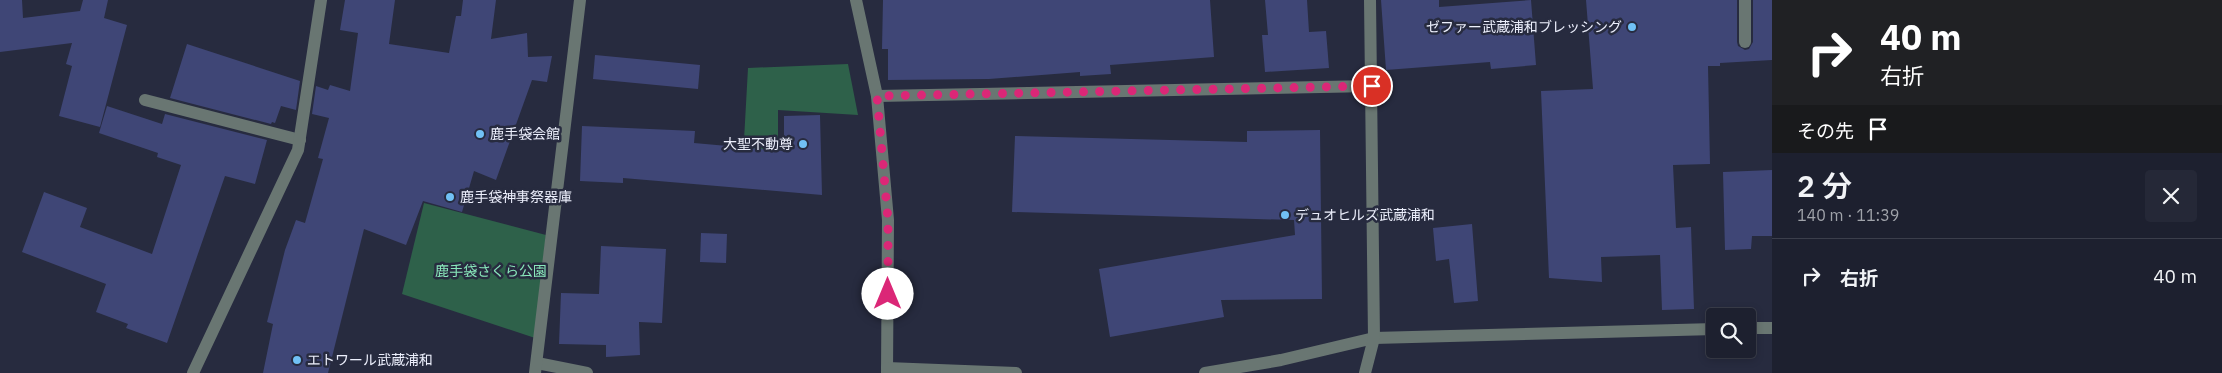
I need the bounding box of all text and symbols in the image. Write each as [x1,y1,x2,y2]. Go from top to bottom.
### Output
text: 40 m [1880,14,1962,60]
place label: ゼファー武蔵浦和ブレッシング [1426,18,1622,36]
icon: right [1797,20,1862,85]
marker: ゼファー武蔵浦和ブレッシング [1626,21,1638,33]
text: 右折 [1880,61,1924,90]
pin [1351,65,1393,107]
icon: arrive [1358,72,1386,100]
icon: arrive [1864,115,1892,143]
text: その先 [1797,119,1854,143]
place label: 鹿手袋会館 [490,125,560,143]
marker: 鹿手袋会館 [474,128,486,140]
place label: 大聖不動尊 [723,135,793,153]
marker: 大聖不動尊 [797,138,809,150]
text: 2 分 [1797,166,1852,205]
button: close [2145,170,2197,222]
place label: 鹿手袋神事祭器庫 [460,188,572,206]
marker: 鹿手袋神事祭器庫 [444,191,456,203]
text: 140 m · 11:39 [1797,205,1899,225]
place label: デュオヒルズ武蔵浦和 [1295,206,1435,224]
marker: デュオヒルズ武蔵浦和 [1279,209,1291,221]
park label: 鹿手袋さくら公園 [435,262,547,280]
icon: right [1797,262,1825,290]
text: 40 m [2153,264,2197,288]
text: 右折 [1840,266,1878,290]
position arrow [861,267,913,319]
map controls [1706,308,1756,358]
button: search [1706,308,1756,358]
place label: エトワール武蔵浦和 [307,351,433,369]
marker: エトワール武蔵浦和 [291,354,303,366]

